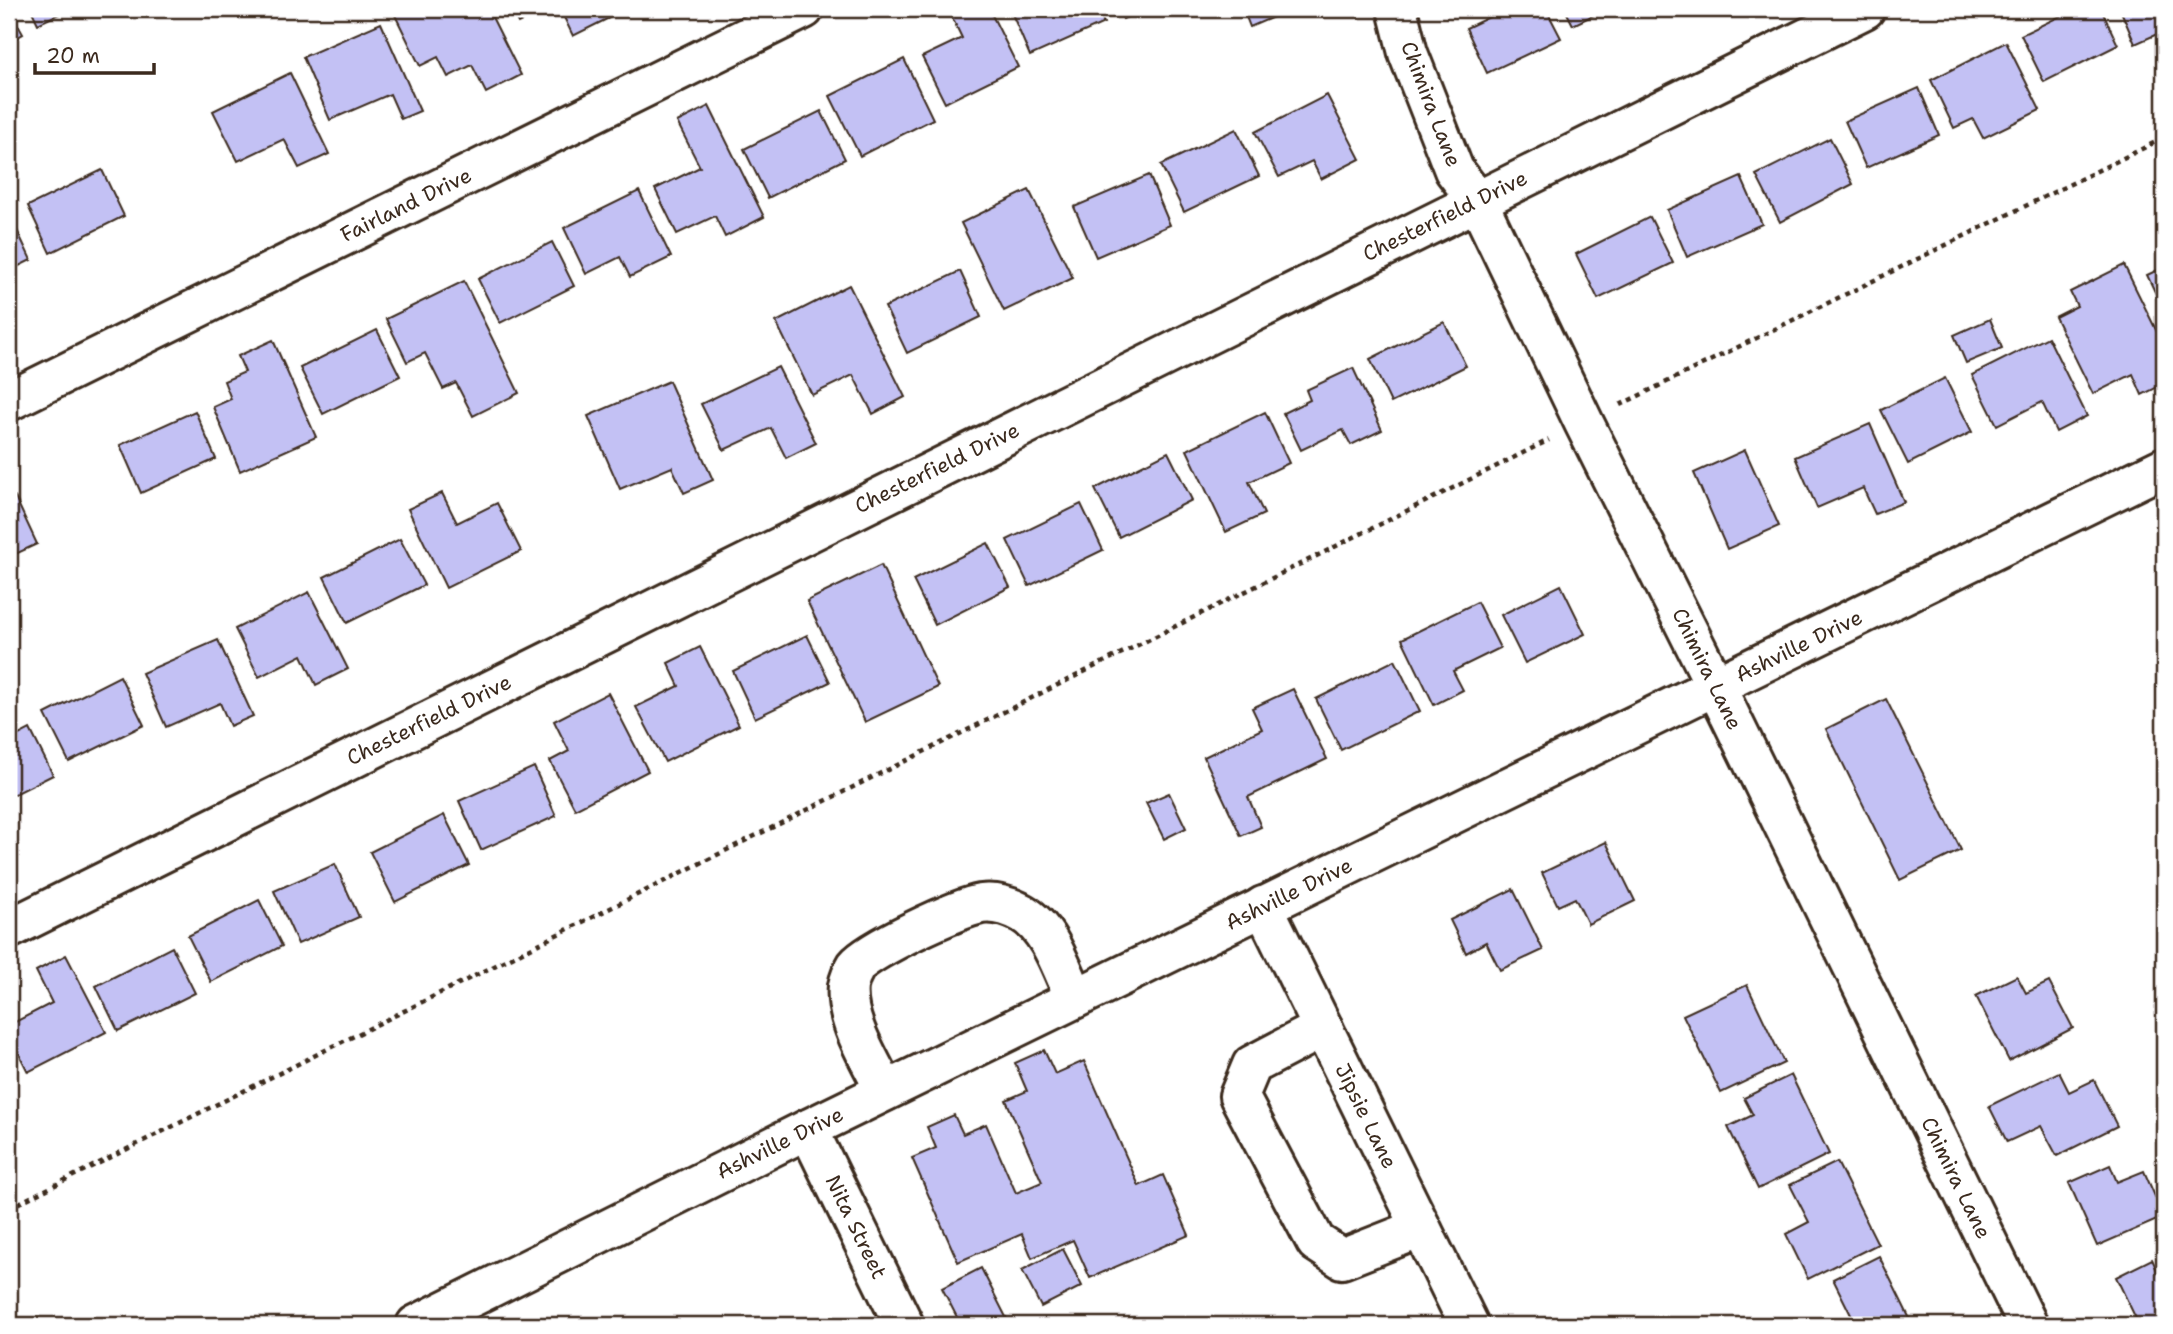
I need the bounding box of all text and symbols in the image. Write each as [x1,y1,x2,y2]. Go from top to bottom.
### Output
scale bar [35,32,154,76]
street label: Chimira Lane [1394,37,1468,171]
text: 20 m [46,42,100,70]
street label: Fairland Drive [336,161,476,249]
street label: Chesterfield Drive [1358,164,1532,268]
street label: Chesterfield Drive [850,416,1024,520]
street label: Chimira Lane [1665,603,1749,735]
street label: Ashville Drive [1731,603,1867,689]
street label: Chesterfield Drive [342,668,516,772]
street label: Ashville Drive [1221,851,1357,937]
street label: Jipsie Lane [1329,1059,1403,1173]
street label: Ashville Drive [712,1100,848,1186]
street label: Chimira Lane [1914,1112,1998,1244]
street label: Nita Street [819,1170,893,1284]

